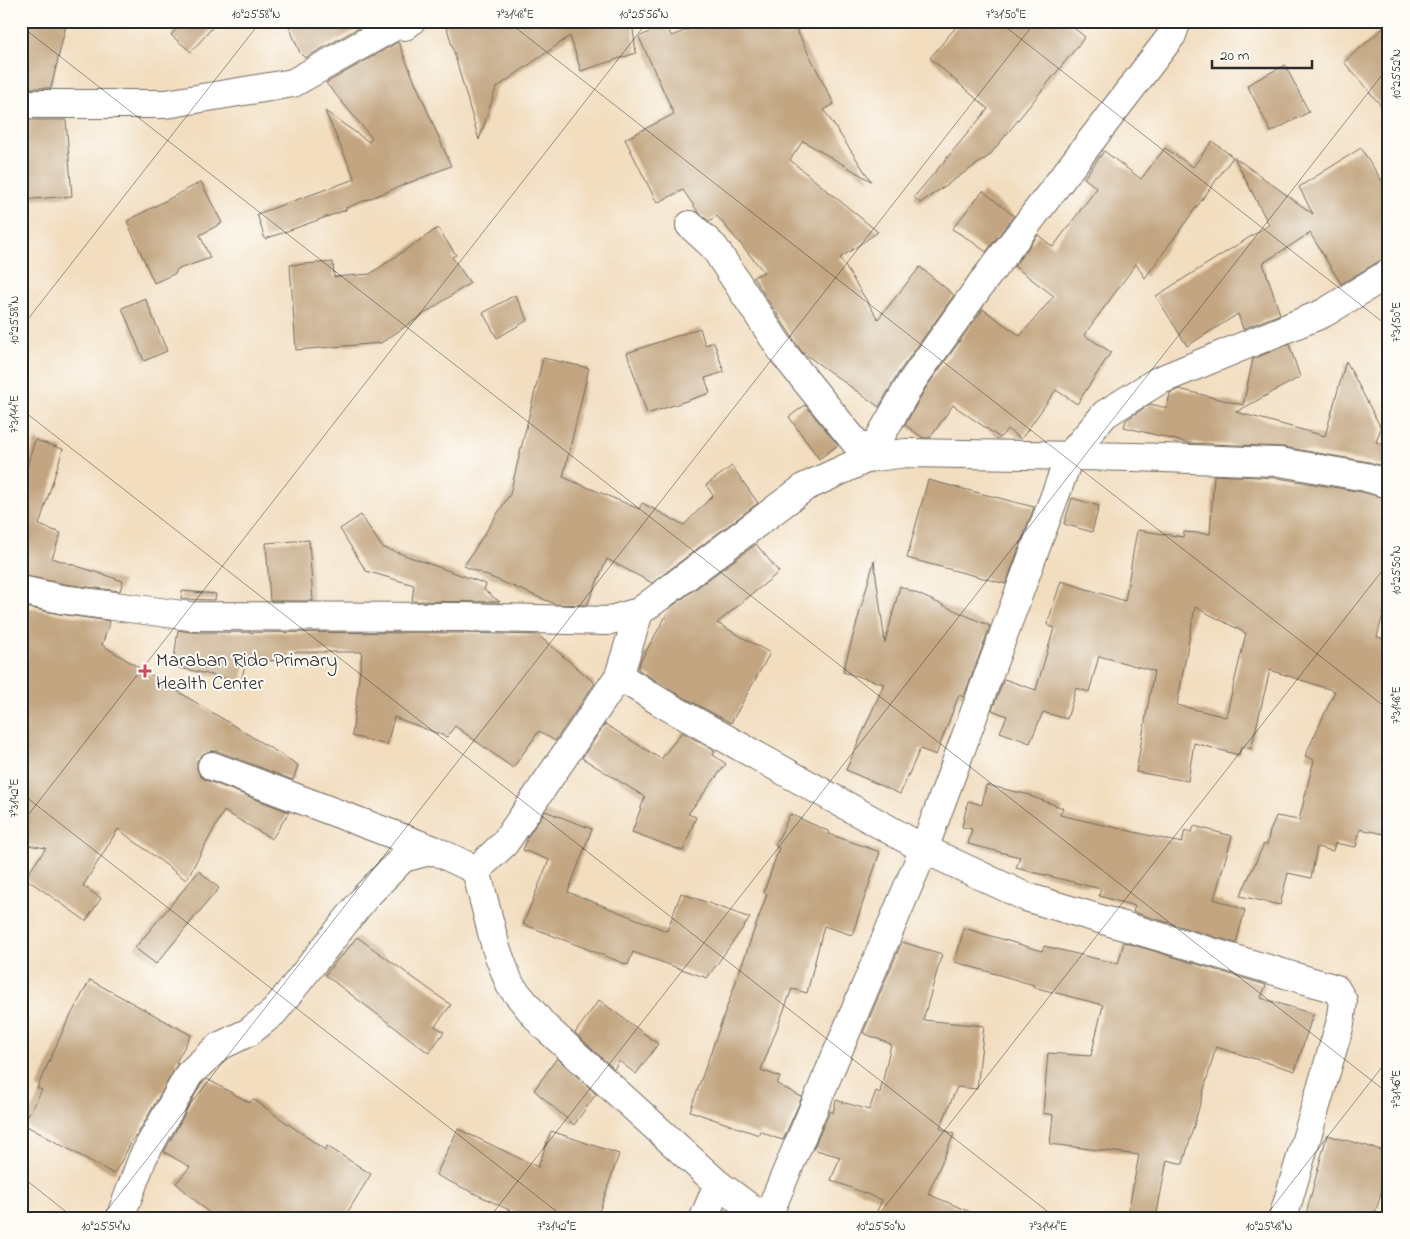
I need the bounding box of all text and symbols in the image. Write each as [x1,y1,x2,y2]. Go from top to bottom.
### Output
text: 10°25'58"N [232,6,280,24]
text: 7°31'48"E [496,6,534,24]
text: 10°25'56"N [619,6,669,24]
text: 7°31'50"E [986,6,1026,24]
scale bar [1212,38,1312,70]
text: 20 m [1220,45,1250,67]
text: 10°25'52"N [1388,49,1406,99]
text: 10°25'58"N [6,296,24,344]
text: 7°31'50"E [1388,302,1406,342]
text: 7°31'44"E [6,395,24,433]
text: 10°25'50"N [1388,545,1406,595]
place label: Maraban Rido Primary Health Center [156,647,337,699]
marker: Maraban Rido Primary Health Center [138,664,152,678]
text: 7°31'48"E [1388,686,1406,724]
text: 7°31'42"E [6,778,24,818]
text: 7°31'46"E [1388,1070,1406,1108]
text: 10°25'54"N [81,1218,131,1236]
text: 7°31'42"E [537,1218,577,1236]
text: 10°25'50"N [856,1218,906,1236]
text: 7°31'44"E [1029,1218,1067,1236]
text: 10°25'48"N [1246,1218,1292,1236]

